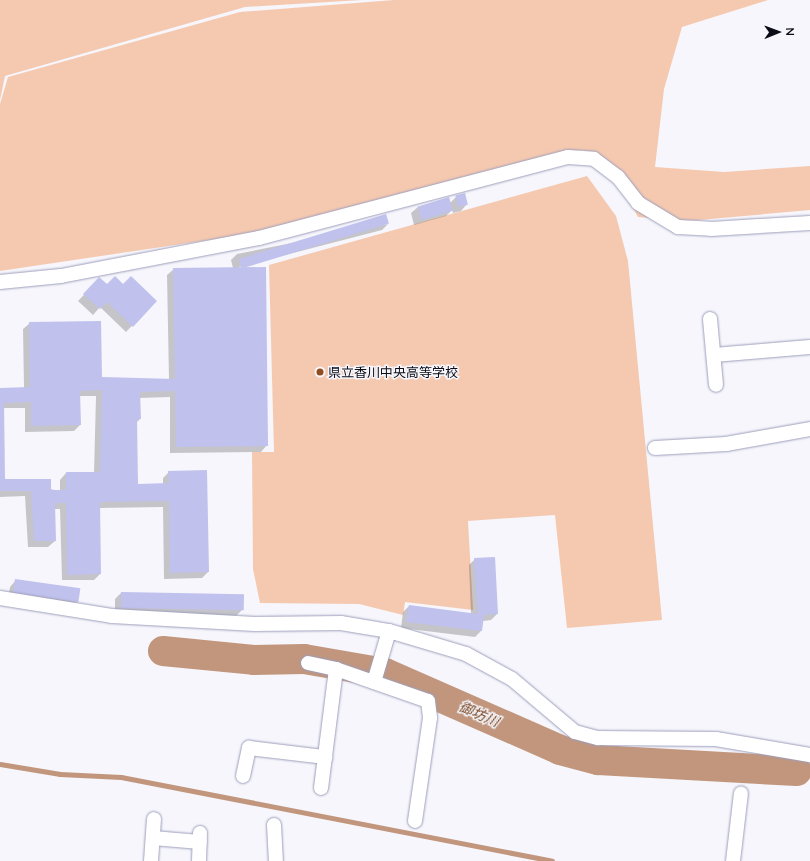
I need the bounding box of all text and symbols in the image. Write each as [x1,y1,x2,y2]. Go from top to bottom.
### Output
north arrow [758,12,798,52]
text: N [784,27,797,36]
place label: 県立香川中央高等学校 [328,364,458,380]
marker: 県立香川中央高等学校 [315,367,325,377]
water label: 御坊川 [456,698,502,730]

